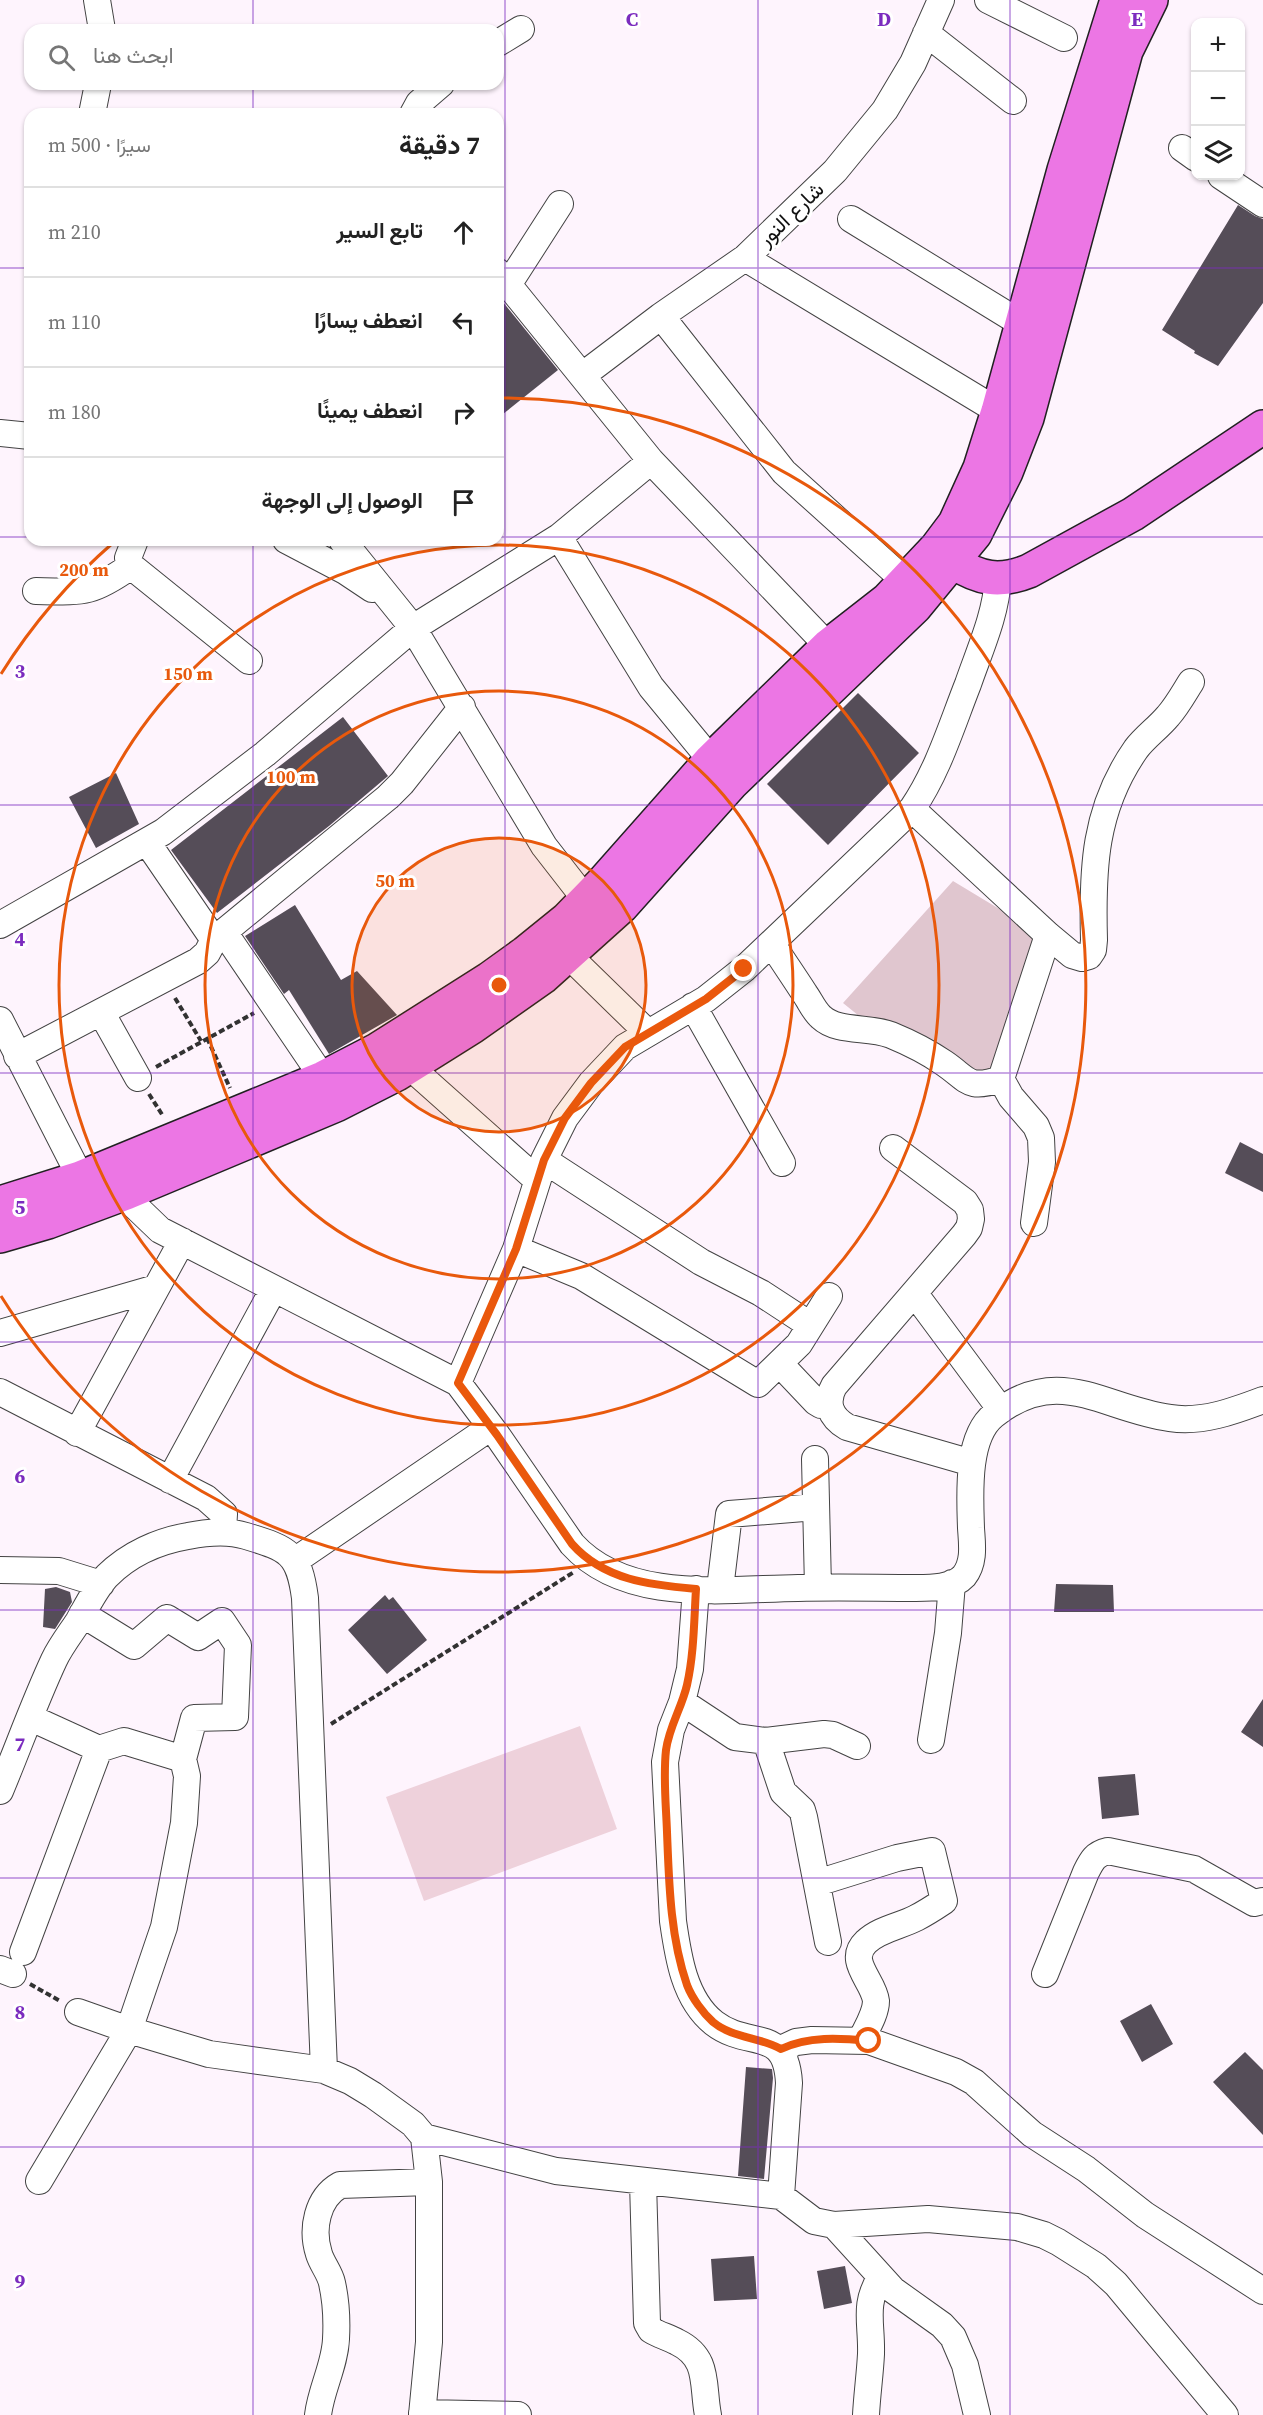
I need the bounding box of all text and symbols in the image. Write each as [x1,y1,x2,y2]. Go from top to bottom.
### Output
text: C [626,5,638,33]
text: D [877,5,891,33]
text: E [1131,5,1143,33]
map controls [1191,18,1245,180]
button: + [1191,18,1245,72]
search box [24,24,504,90]
text: ابحث هنا [93,40,174,70]
icon: search [45,41,78,74]
button: − [1191,72,1245,126]
button: layers [1191,126,1245,180]
text: 7 دقيقة [399,127,480,163]
text: سيرًا · 500 m [48,131,151,159]
street label: شارع النور [750,175,830,253]
text: تابع السير [336,215,423,245]
icon: ahead [447,216,480,249]
text: 210 m [48,218,101,246]
text: انعطف يسارًا [314,305,423,335]
icon: left [447,306,480,339]
text: 110 m [48,308,101,336]
text: انعطف يمينًا [317,395,423,425]
icon: right [447,396,480,429]
text: 180 m [48,398,101,426]
text: الوصول إلى الوجهة [261,485,423,515]
icon: arrive [447,486,480,519]
text: 200 m [59,557,109,582]
text: 3 [15,657,26,685]
text: 150 m [163,661,213,686]
text: 100 m [266,764,316,789]
text: 50 m [375,868,415,893]
text: 4 [15,925,26,953]
route end [730,955,756,981]
centre of rings [489,975,509,995]
text: 5 [15,1193,26,1221]
text: 6 [15,1462,26,1490]
text: 7 [15,1730,26,1758]
text: 8 [15,1998,25,2026]
route start [855,2027,881,2053]
text: 9 [15,2267,26,2295]

